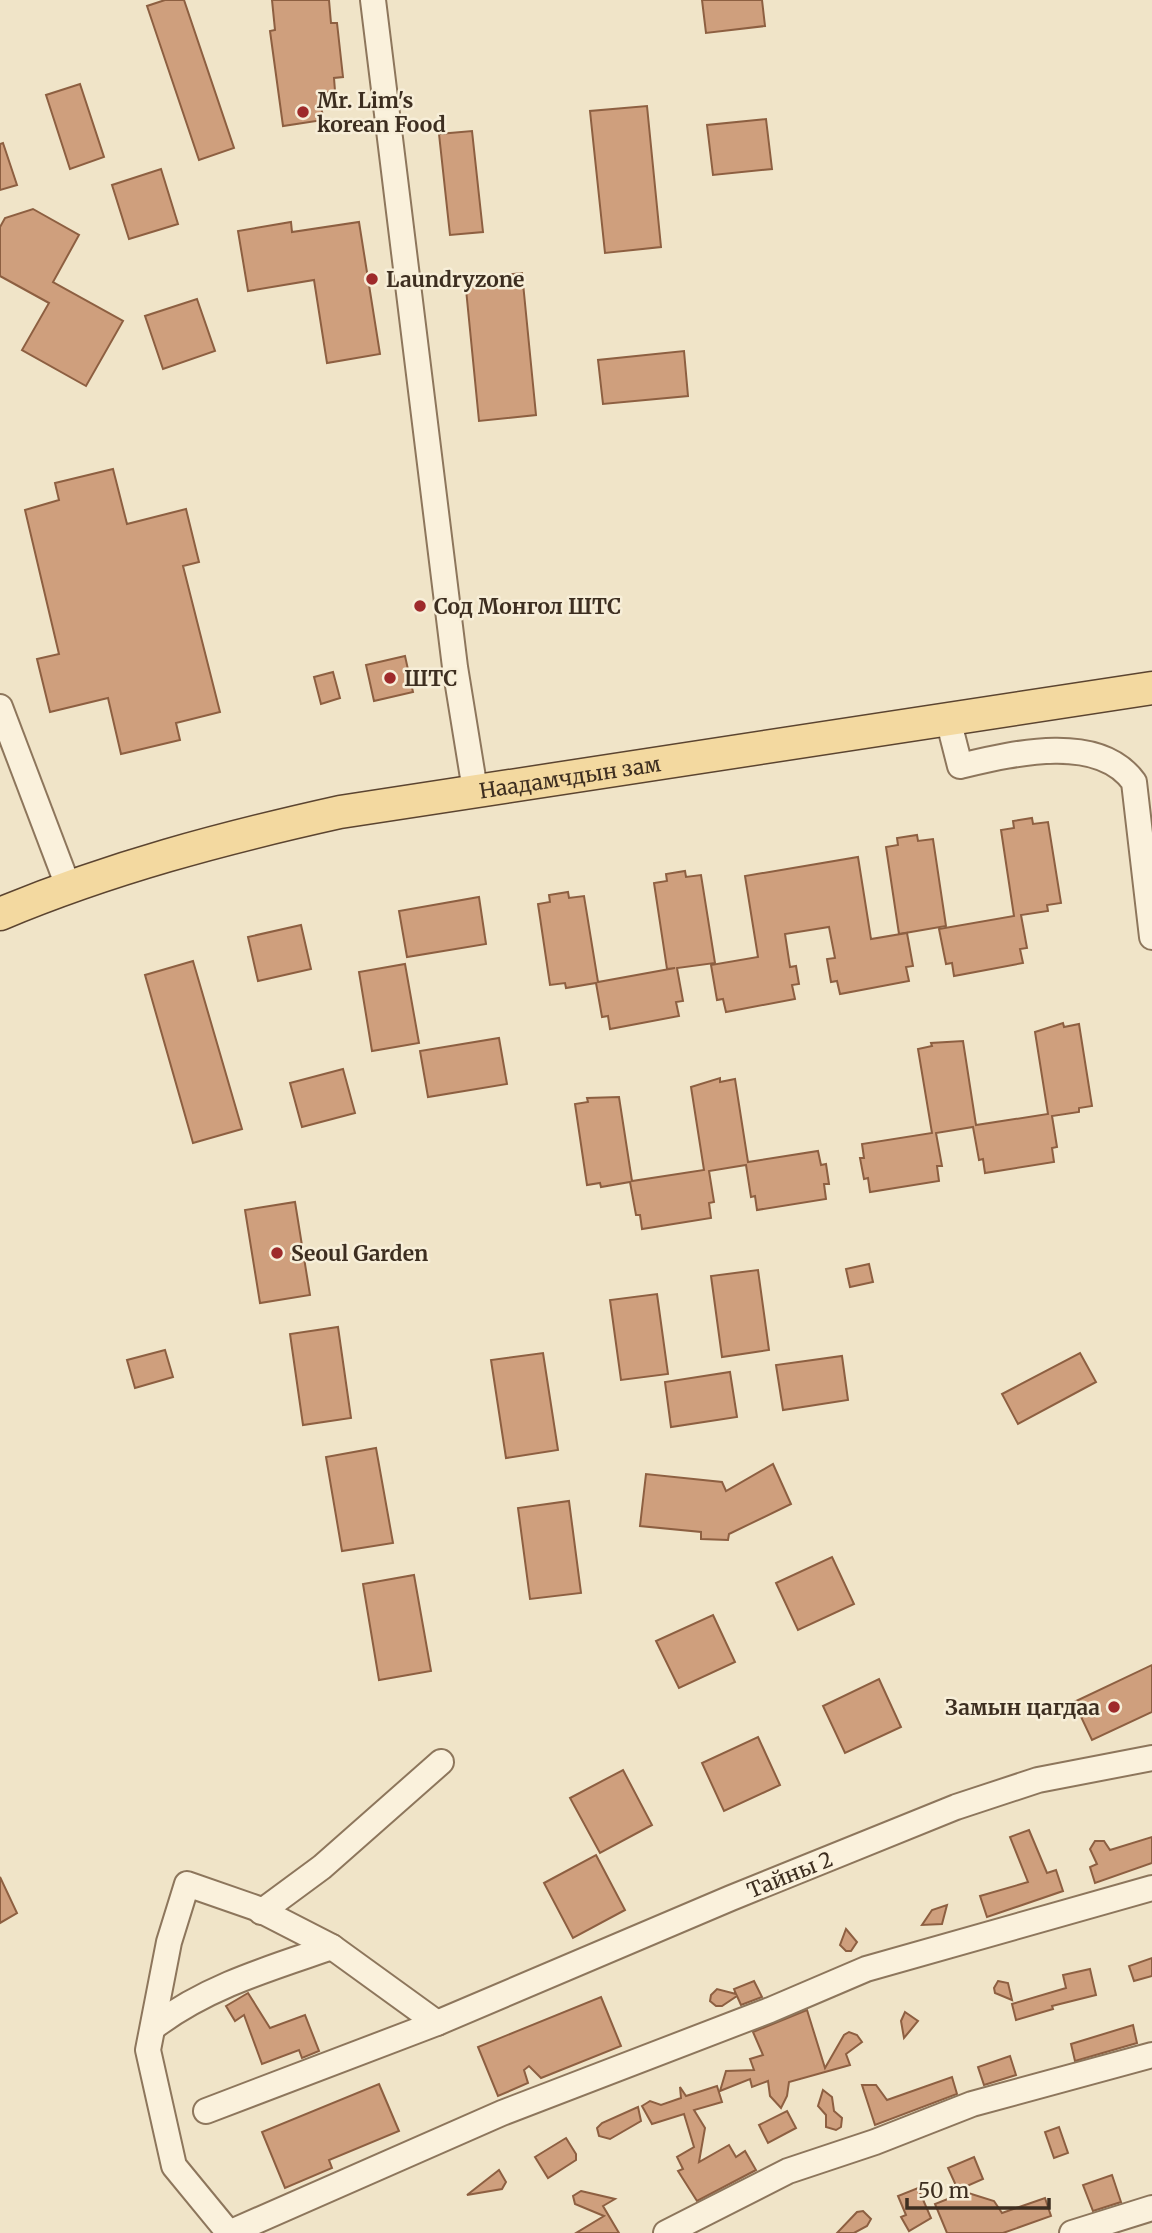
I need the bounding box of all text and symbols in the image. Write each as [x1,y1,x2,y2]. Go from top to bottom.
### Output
place label: Mr. Lim's korean Food [317,87,446,138]
marker: Mr. Lim's korean Food [295,104,311,120]
place label: Laundryzone [386,266,524,293]
marker: Laundryzone [364,271,380,287]
place label: Сод Монгол ШТС [434,593,621,620]
marker: Сод Монгол ШТС [412,598,428,614]
place label: ШТС [404,665,457,692]
marker: ШТС [382,670,398,686]
street label: Наадамчдын зам [477,750,663,804]
place label: Seoul Garden [291,1240,428,1267]
marker: Seoul Garden [269,1245,285,1261]
place label: Замын цагдаа [945,1694,1100,1721]
marker: Замын цагдаа [1106,1699,1122,1715]
street label: Тайны 2 [743,1845,836,1904]
scale bar [907,2166,1049,2210]
text: 50 m [918,2177,969,2204]

